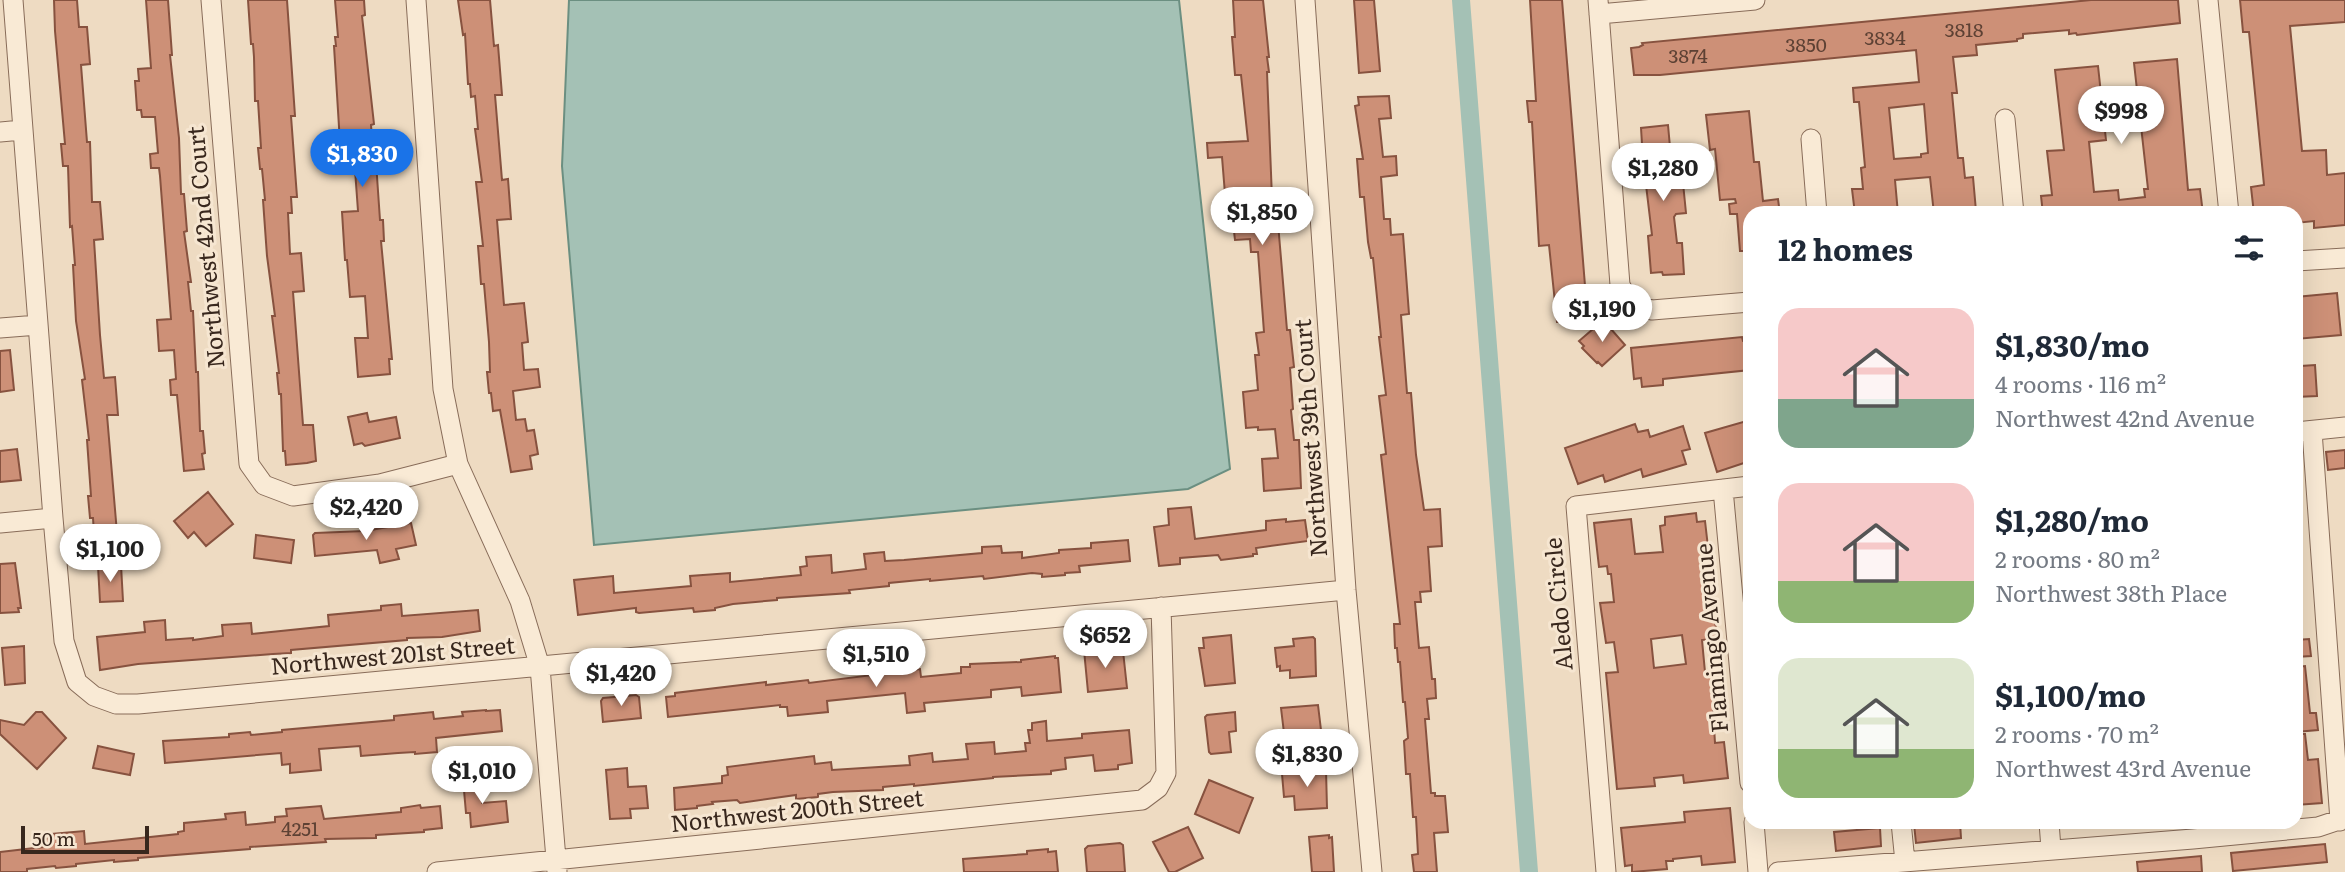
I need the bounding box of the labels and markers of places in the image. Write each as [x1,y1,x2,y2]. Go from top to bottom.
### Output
pin: $998 [2080,86,2162,146]
pin: $1,830 [305,130,419,189]
pin: $1,280 [1606,144,1720,203]
pin: $1,850 [1205,188,1319,247]
pin: $1,190 [1545,284,1659,344]
pin: $2,420 [309,482,423,542]
pin: $1,100 [53,524,167,584]
pin: $652 [1064,610,1146,670]
pin: $1,510 [819,630,933,689]
pin: $1,420 [564,648,678,708]
pin: $1,830 [1250,730,1364,789]
pin: $1,010 [425,746,539,806]

